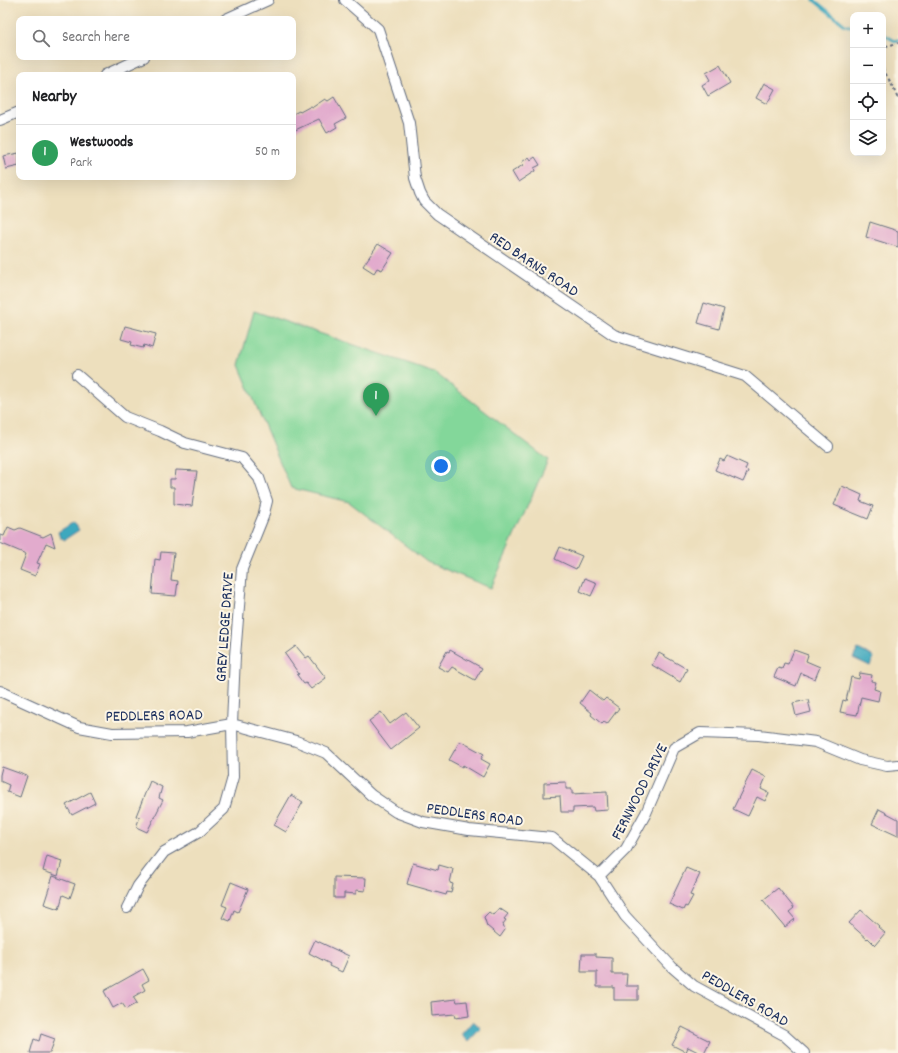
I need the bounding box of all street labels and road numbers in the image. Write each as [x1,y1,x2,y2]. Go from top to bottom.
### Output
street label: RED BARNS ROAD [484,227,583,304]
street label: GREY LEDGE DRIVE [210,571,241,683]
street label: PEDDLERS ROAD [105,704,203,729]
street label: FERNWOOD DRIVE [606,739,675,844]
street label: PEDDLERS ROAD [425,797,524,834]
street label: PEDDLERS ROAD [697,965,793,1033]

